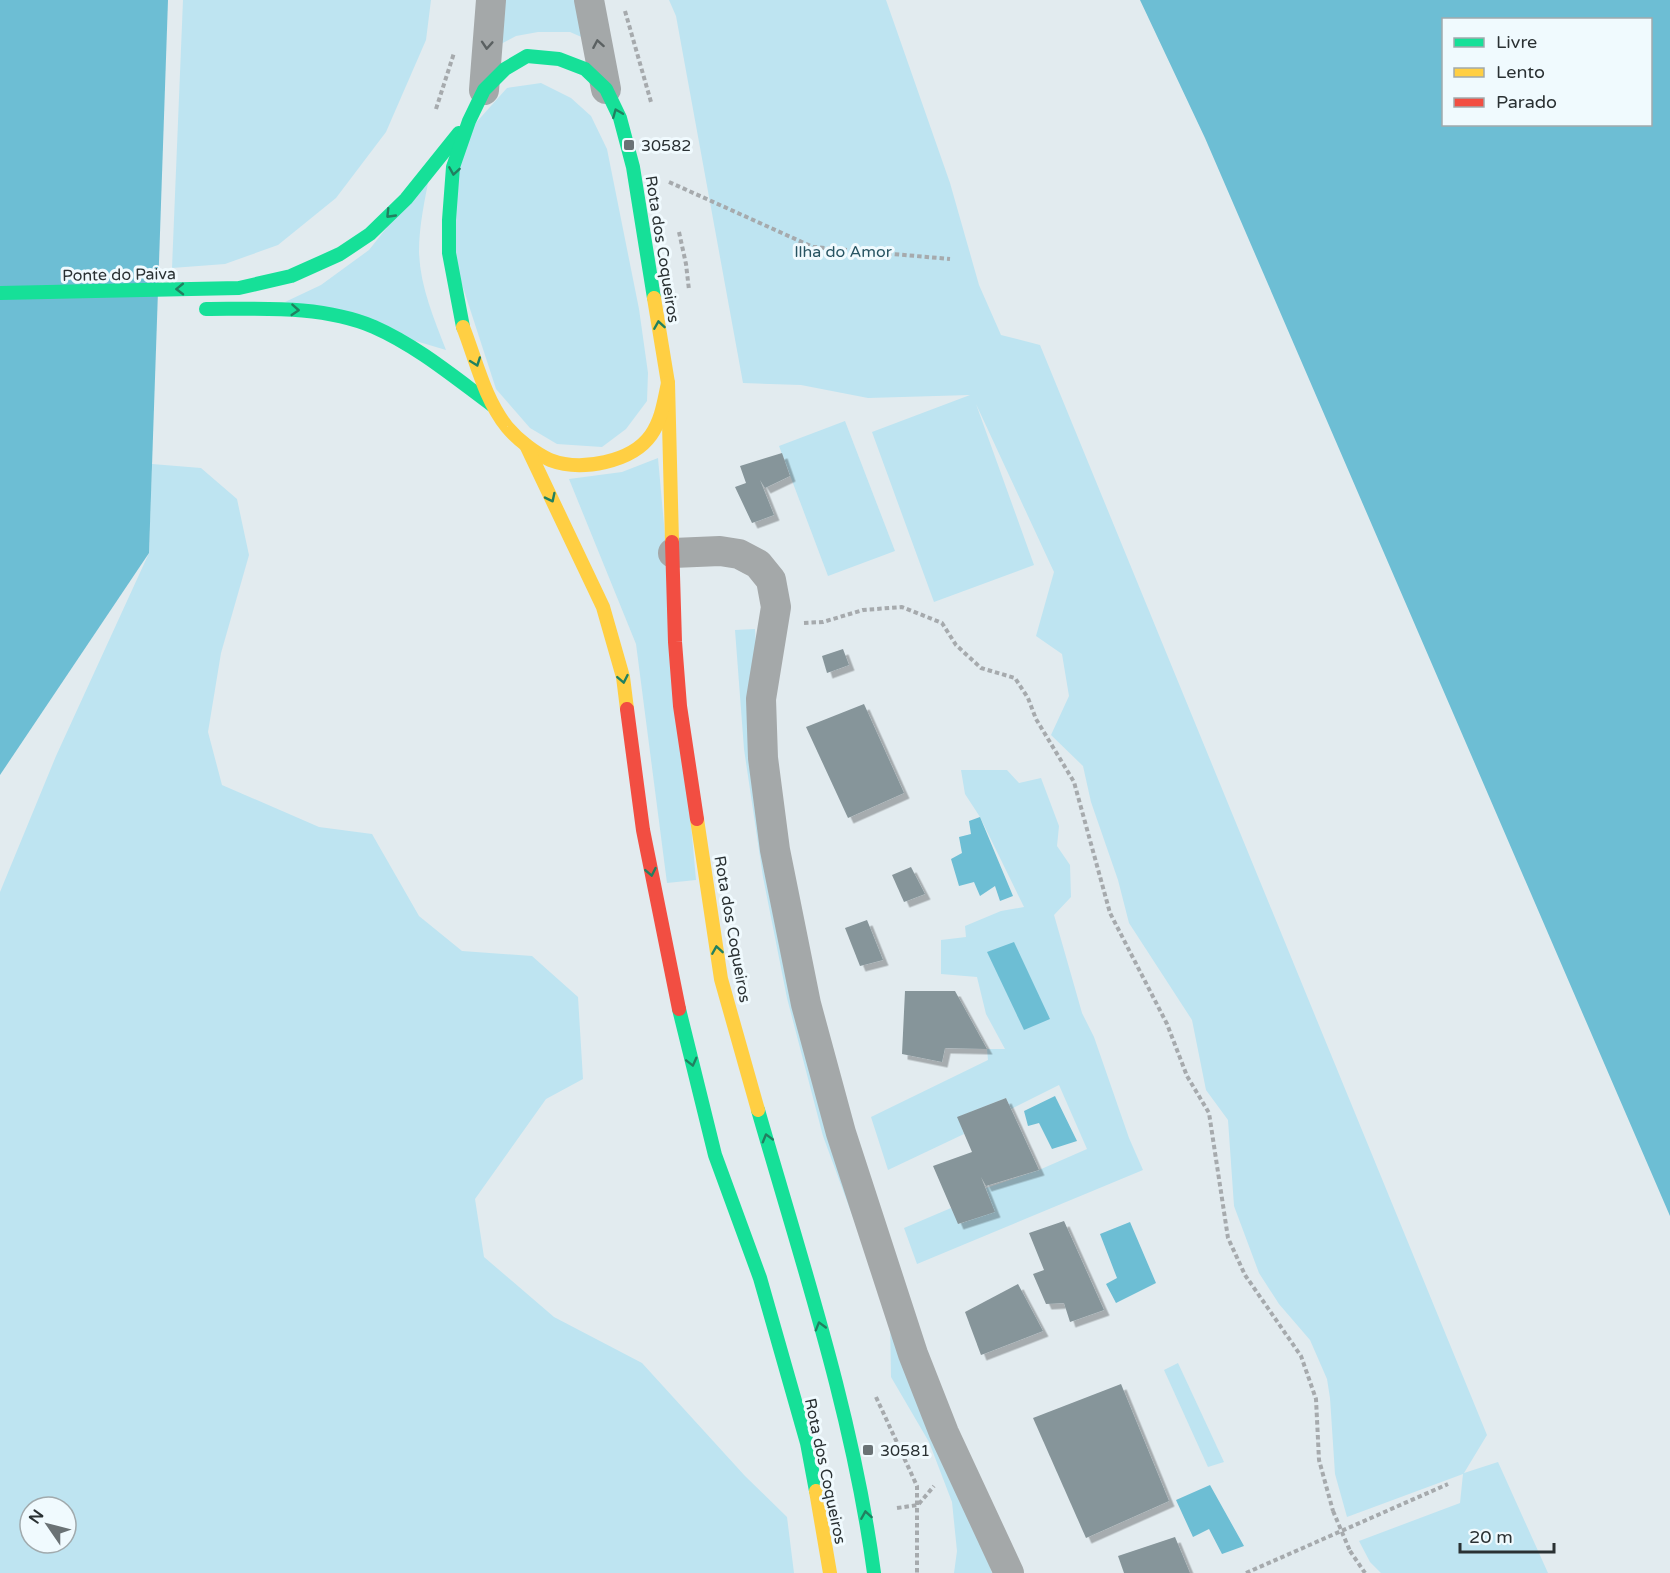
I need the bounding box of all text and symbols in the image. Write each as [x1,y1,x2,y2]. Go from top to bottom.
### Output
legend [1442,18,1652,126]
text: Livre [1496,31,1537,53]
one-way arrow [593,39,605,49]
one-way arrow [481,41,494,50]
text: Lento [1496,61,1545,83]
text: Parado [1496,91,1557,113]
one-way arrow [612,109,624,120]
place label: 30582 [641,136,691,156]
marker: 30582 [622,138,636,152]
one-way arrow [448,165,461,175]
street label: Rota dos Coqueiros [640,174,684,324]
one-way arrow [387,206,398,217]
park label: Ilha do Amor [794,242,893,262]
street label: Ponte do Paiva [62,264,176,286]
one-way arrow [176,283,185,296]
one-way arrow [290,304,299,317]
one-way arrow [653,320,665,330]
one-way arrow [468,356,481,367]
one-way arrow [544,492,556,503]
one-way arrow [616,674,629,684]
street label: Rota dos Coqueiros [709,854,755,1004]
one-way arrow [644,866,657,876]
one-way arrow [711,945,723,954]
one-way arrow [684,1057,697,1067]
one-way arrow [761,1133,774,1143]
one-way arrow [815,1321,827,1332]
street label: Rota dos Coqueiros [800,1396,850,1546]
place label: 30581 [880,1441,930,1461]
marker: 30581 [861,1443,875,1457]
north arrow [18,1495,78,1555]
text: N [25,1506,48,1528]
one-way arrow [861,1510,873,1520]
scale bar [1460,1516,1554,1554]
text: 20 m [1469,1526,1513,1548]

